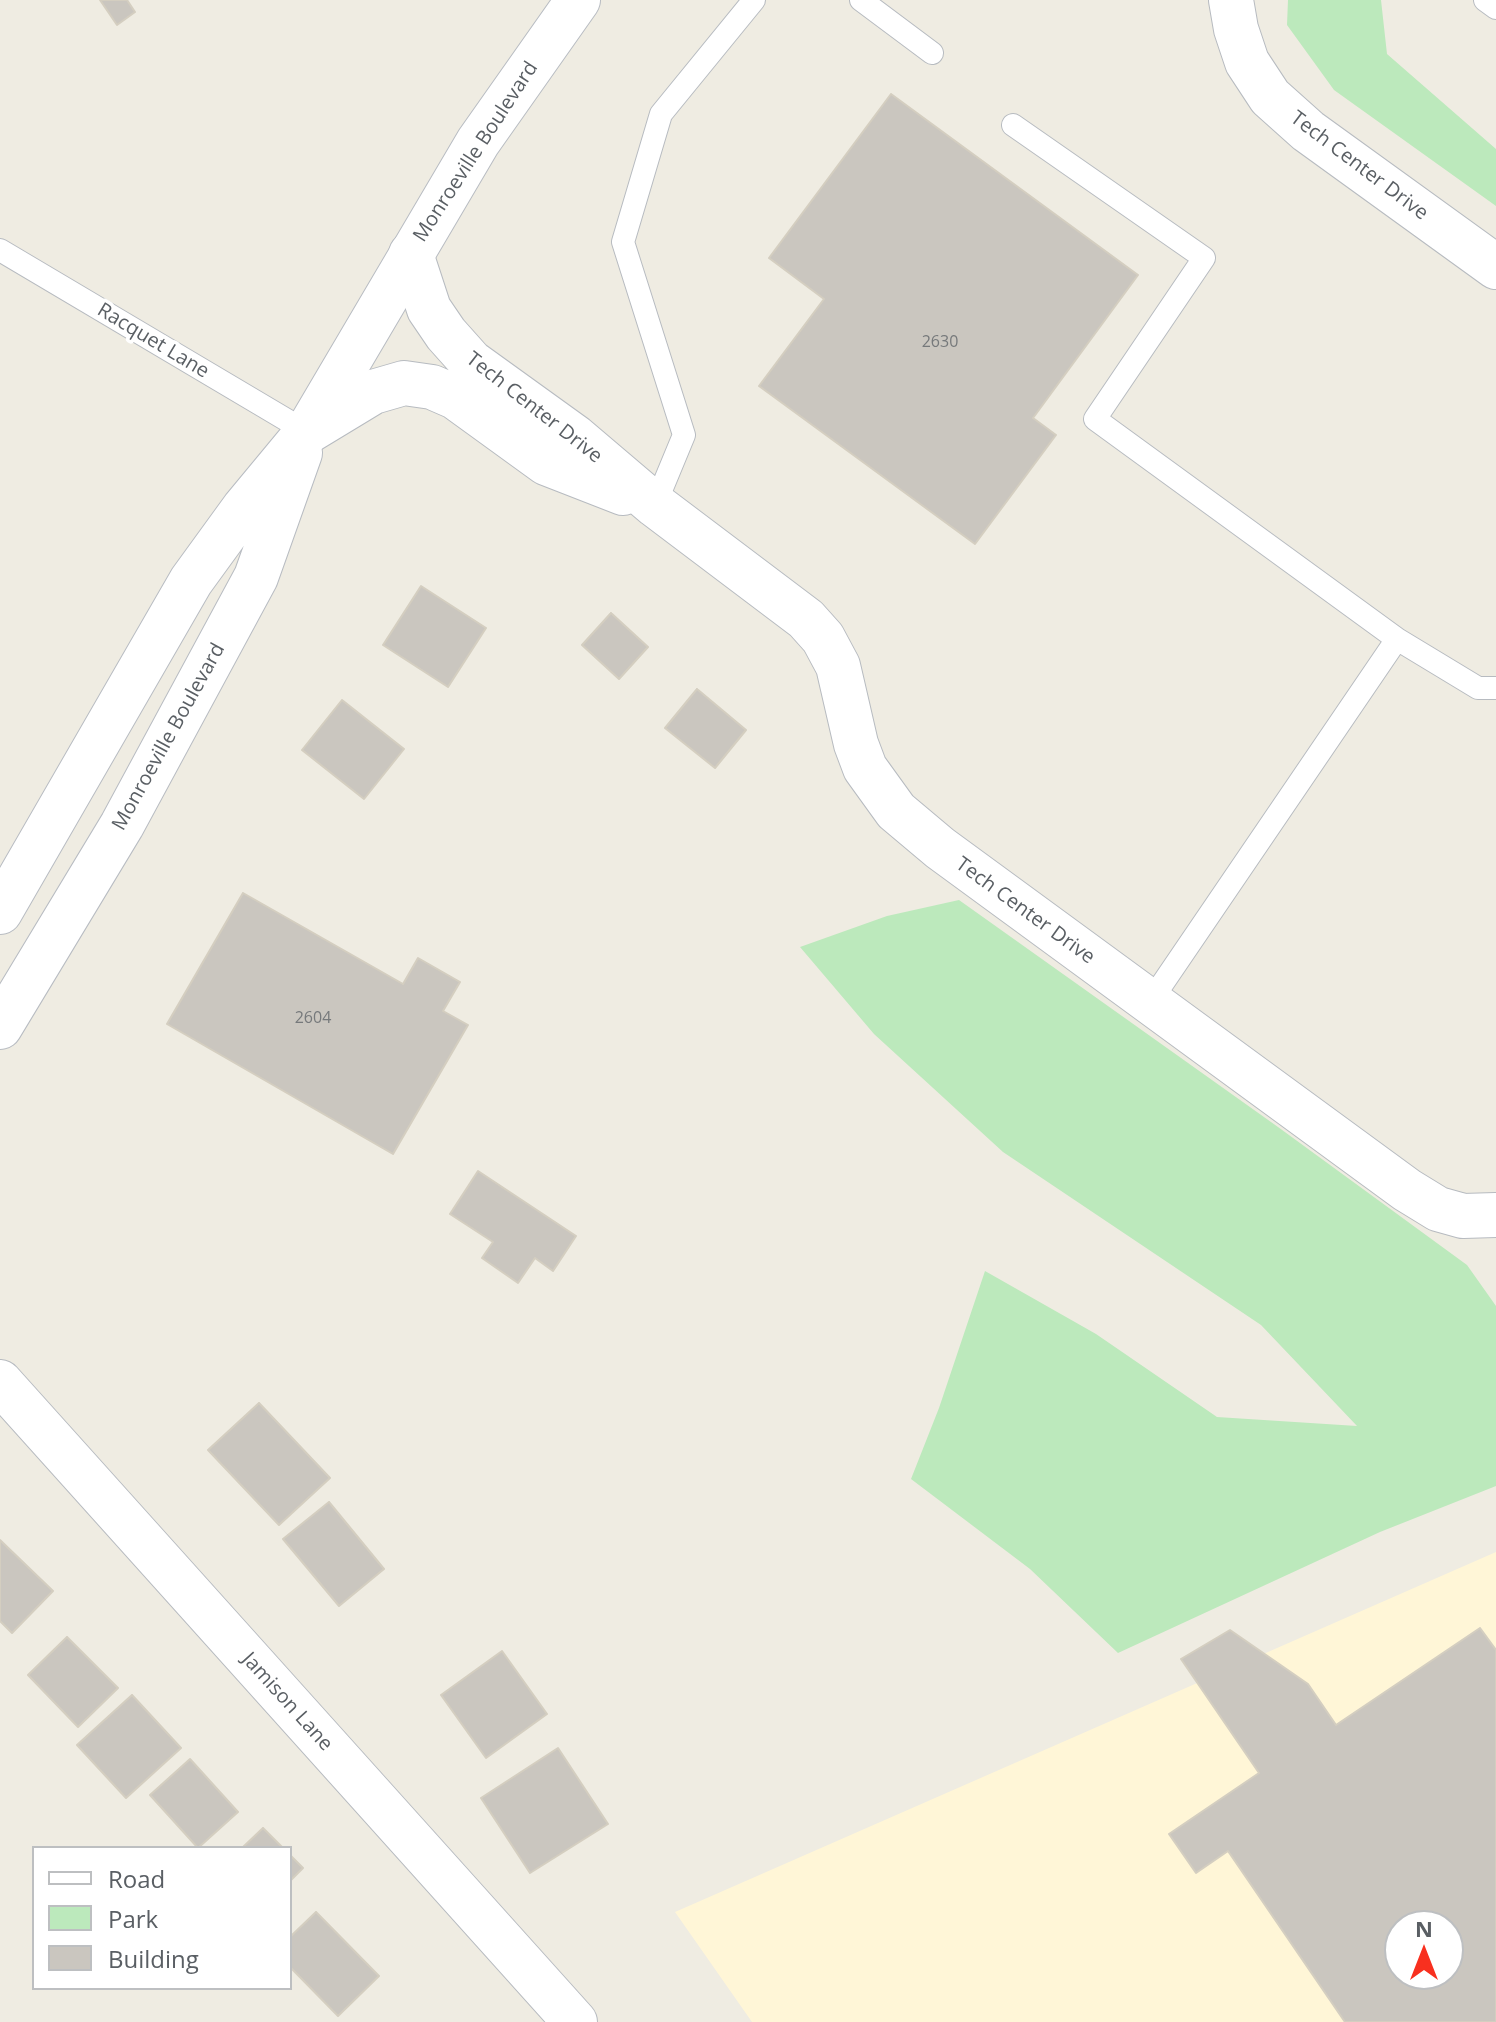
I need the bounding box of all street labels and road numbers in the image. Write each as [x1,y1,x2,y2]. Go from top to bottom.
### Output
street label: Monroeville Boulevard [409,57,543,247]
street label: Tech Center Drive [1285,106,1433,226]
street label: Racquet Lane [93,298,213,384]
street label: Tech Center Drive [461,347,607,469]
street label: Monroeville Boulevard [108,639,230,835]
street label: Tech Center Drive [951,852,1099,970]
street label: Jamison Lane [237,1648,337,1756]

